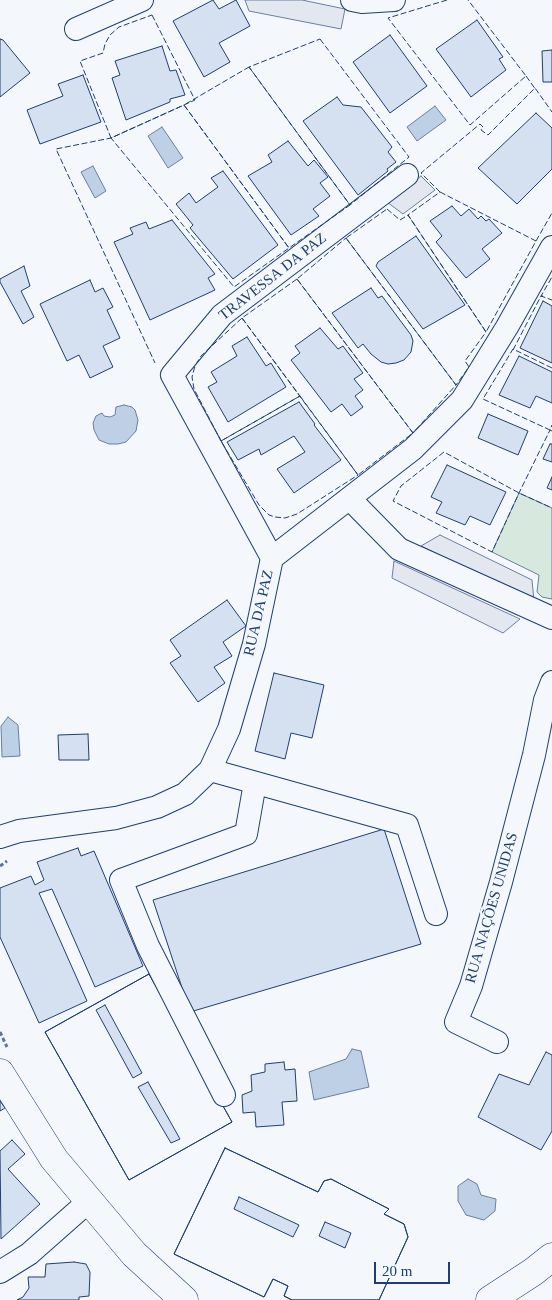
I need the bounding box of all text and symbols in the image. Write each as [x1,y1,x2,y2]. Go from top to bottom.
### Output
street label: TRAVESSA DA PAZ [216,229,330,325]
street label: RUA DA PAZ [240,568,278,658]
street label: RUA NAÇÕES UNIDAS [462,831,522,985]
scale bar [377,1252,453,1284]
text: 20 m [382,1263,412,1279]

